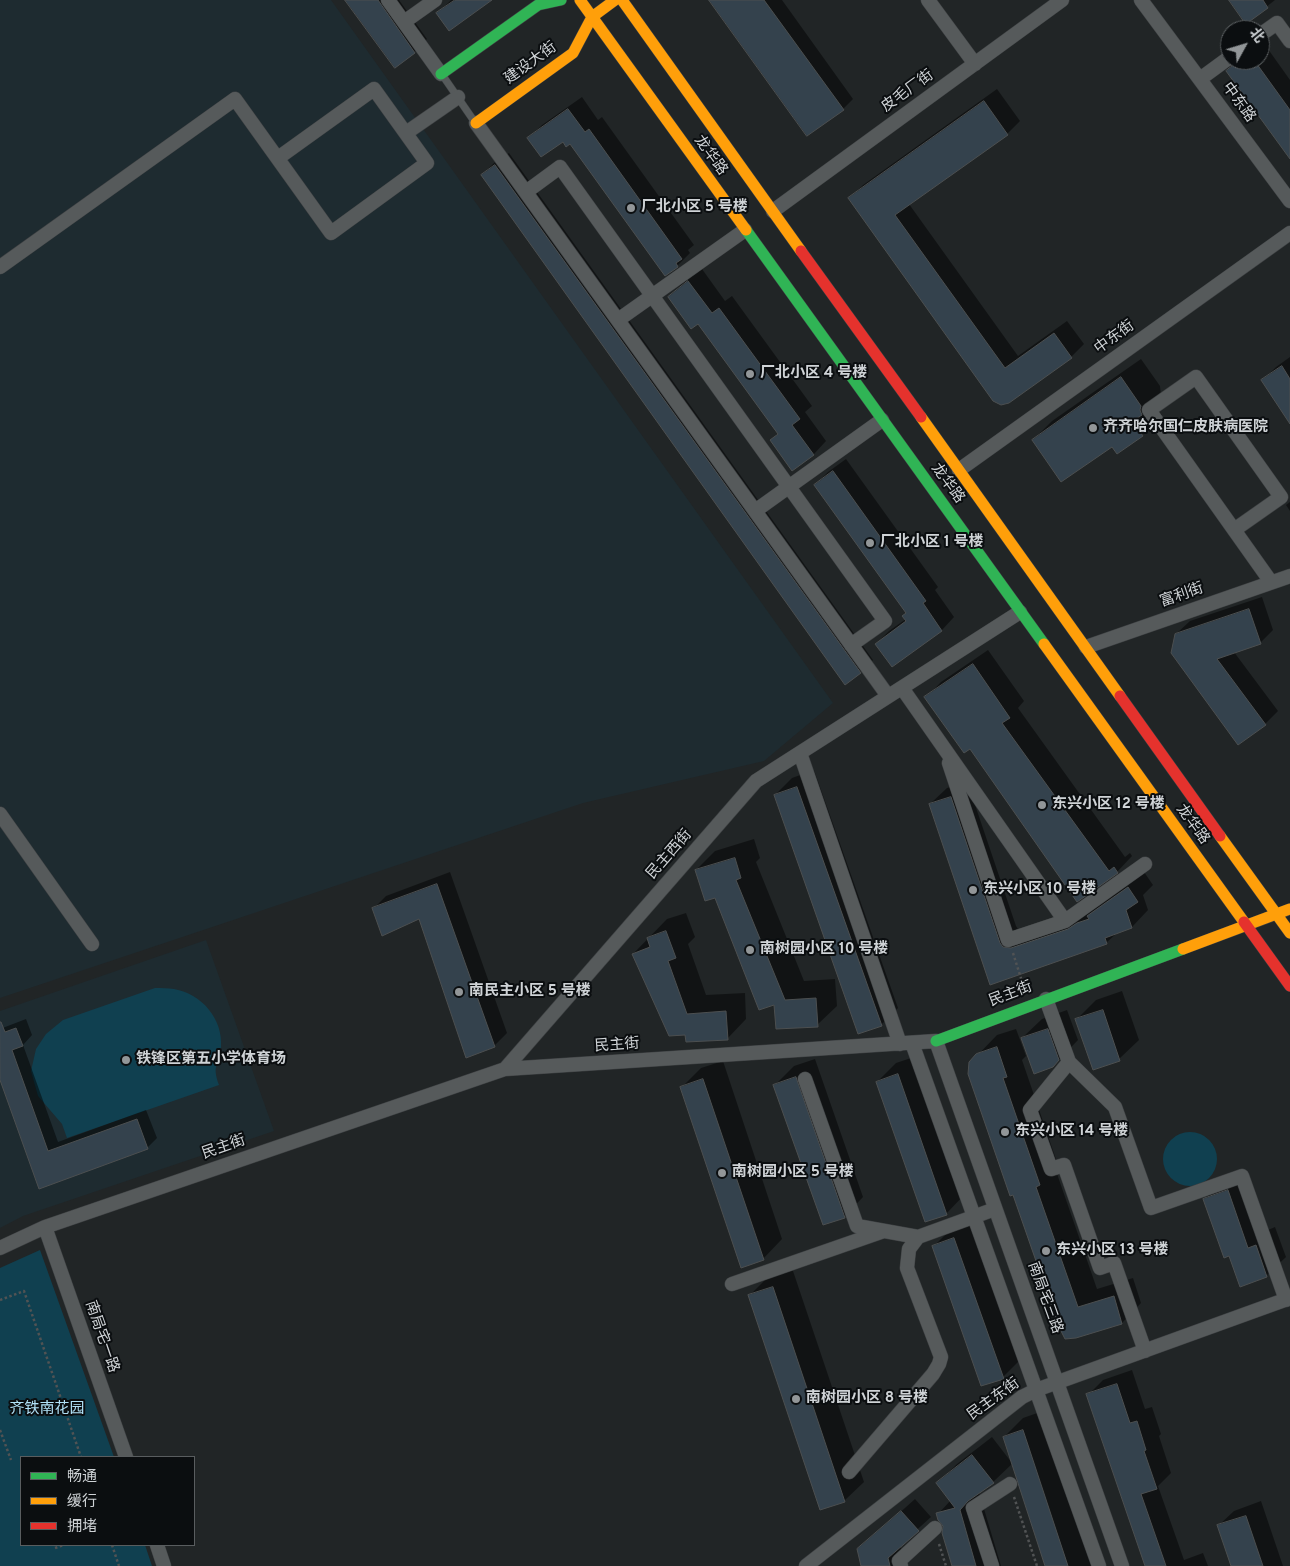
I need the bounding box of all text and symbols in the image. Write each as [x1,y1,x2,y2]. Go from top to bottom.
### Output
north arrow [1220,20,1270,70]
text: 北 [1245,25,1267,47]
street label: 建设大街 [501,39,561,89]
street label: 皮毛厂街 [878,67,938,117]
street label: 中东路 [1217,80,1259,126]
street label: 龙华路 [689,133,731,179]
place label: 厂北小区 5 号楼 [641,199,748,217]
marker: 厂北小区 5 号楼 [625,202,637,214]
street label: 中东街 [1092,317,1138,359]
place label: 厂北小区 4 号楼 [760,365,867,383]
marker: 厂北小区 4 号楼 [744,368,756,380]
place label: 齐齐哈尔国仁皮肤病医院 [1103,419,1268,437]
marker: 齐齐哈尔国仁皮肤病医院 [1087,422,1099,434]
street label: 龙华路 [926,461,968,507]
place label: 厂北小区 1 号楼 [880,534,983,552]
marker: 厂北小区 1 号楼 [864,537,876,549]
street label: 富利街 [1158,580,1206,612]
place label: 东兴小区 12 号楼 [1052,796,1165,814]
marker: 东兴小区 12 号楼 [1036,799,1048,811]
street label: 龙华路 [1171,802,1213,848]
street label: 民主西街 [644,826,696,884]
place label: 东兴小区 10 号楼 [983,881,1096,899]
marker: 东兴小区 10 号楼 [967,884,979,896]
place label: 南树园小区 10 号楼 [760,941,888,959]
marker: 南树园小区 10 号楼 [744,944,756,956]
street label: 民主街 [987,979,1035,1011]
place label: 南民主小区 5 号楼 [469,983,591,1001]
marker: 南民主小区 5 号楼 [453,986,465,998]
street label: 民主街 [594,1035,640,1057]
place label: 铁锋区第五小学体育场 [136,1051,286,1069]
marker: 铁锋区第五小学体育场 [120,1054,132,1066]
place label: 东兴小区 14 号楼 [1015,1123,1128,1141]
marker: 东兴小区 14 号楼 [999,1126,1011,1138]
street label: 民主街 [200,1132,248,1164]
place label: 南树园小区 5 号楼 [732,1164,854,1182]
marker: 南树园小区 5 号楼 [716,1167,728,1179]
place label: 东兴小区 13 号楼 [1056,1242,1168,1260]
marker: 东兴小区 13 号楼 [1040,1245,1052,1257]
street label: 南局宅三路 [1023,1260,1065,1336]
street label: 南局宅一路 [80,1299,122,1375]
street label: 民主东街 [964,1375,1024,1425]
place label: 南树园小区 8 号楼 [806,1390,928,1408]
marker: 南树园小区 8 号楼 [790,1393,802,1405]
park label: 齐铁南花园 [10,1401,84,1419]
legend [20,1456,195,1546]
text: 畅通 [67,1468,97,1487]
text: 缓行 [67,1493,97,1512]
text: 拥堵 [67,1518,97,1537]

